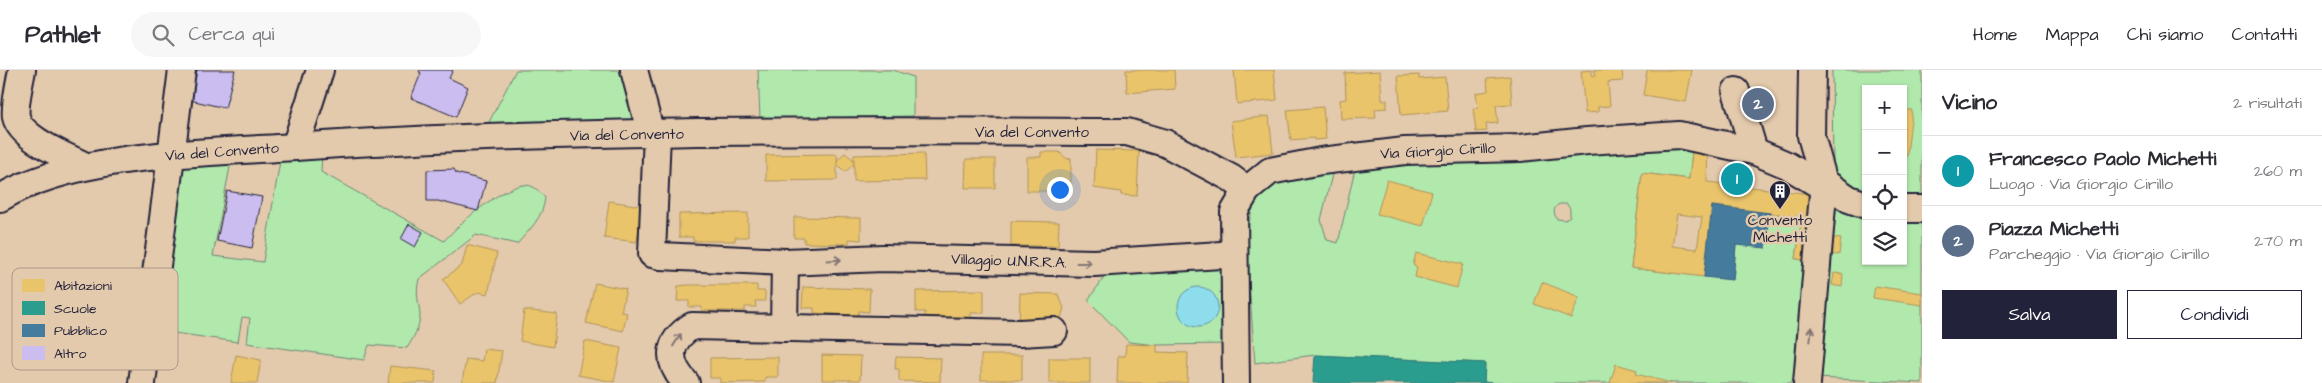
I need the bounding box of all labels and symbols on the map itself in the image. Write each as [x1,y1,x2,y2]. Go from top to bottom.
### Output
pin: 2 [1742,85,1774,123]
street label: Via del Convento [975,122,1090,143]
street label: Via del Convento [570,123,685,146]
street label: Via Giorgio Cirillo [1380,137,1497,166]
street label: Via del Convento [164,138,280,166]
pin: 1 [1721,160,1753,198]
your location [1047,177,1073,203]
building icon: Convento Michetti [1768,179,1792,210]
place label: Convento Michetti [1748,210,1813,248]
street label: Villaggio U.N.R.R.A. [951,248,1067,275]
one-way arrow [826,255,842,264]
one-way arrow [1076,258,1092,268]
legend [12,268,178,370]
text: Abitazioni [54,276,112,296]
text: Scuole [54,299,97,319]
text: Pubblico [54,321,107,341]
one-way arrow [1806,327,1816,343]
one-way arrow [672,333,683,347]
text: Altro [54,344,87,364]

